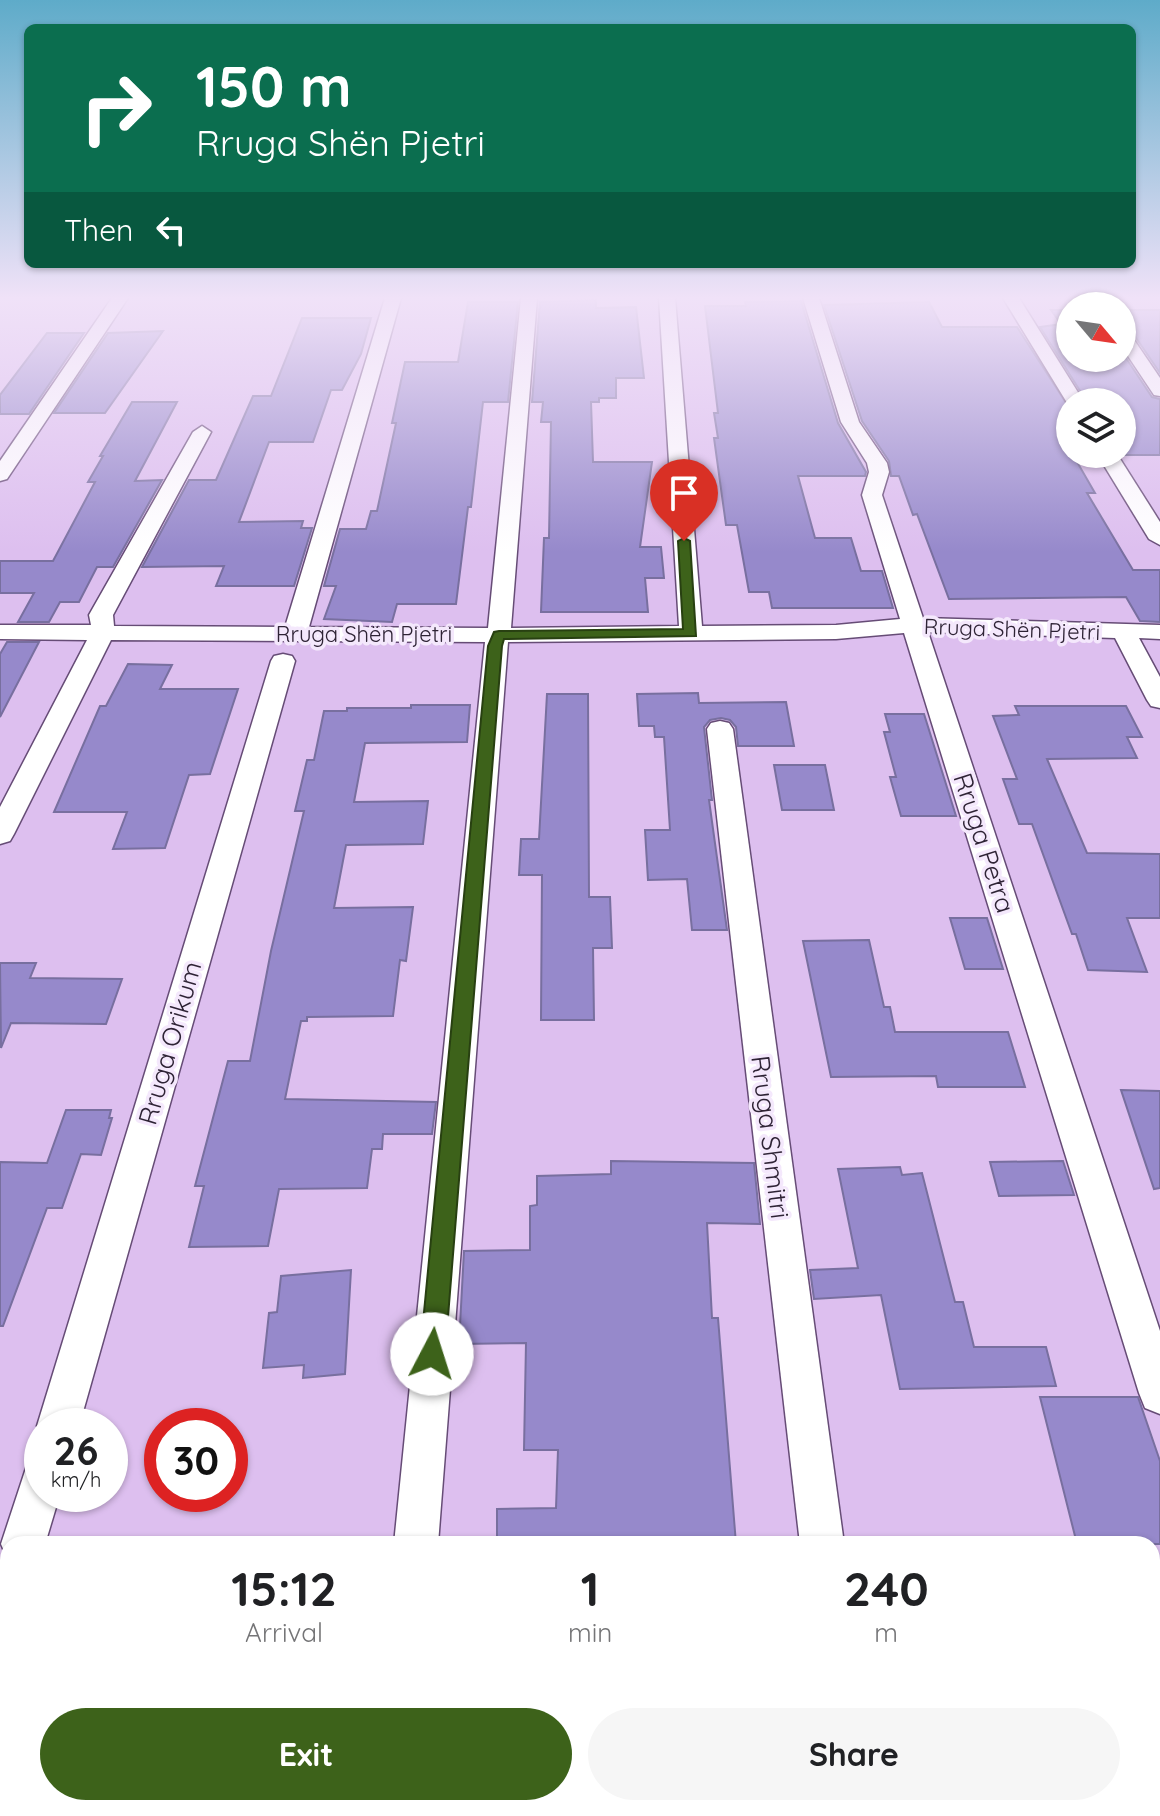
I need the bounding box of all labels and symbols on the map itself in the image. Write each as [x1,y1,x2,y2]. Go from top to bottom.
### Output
north arrow [1056,292,1136,372]
pin [650,459,718,541]
street label: Rruga Shën Pjetri [923,612,1101,646]
street label: Rruga Shën Pjetri [276,620,452,648]
street label: Rruga Petra [946,769,1023,917]
street label: Rruga Orikum [130,957,209,1128]
street label: Rruga Shmitri [744,1054,797,1220]
position arrow [390,1312,474,1396]
speed limit sign: 30 [144,1408,248,1512]

